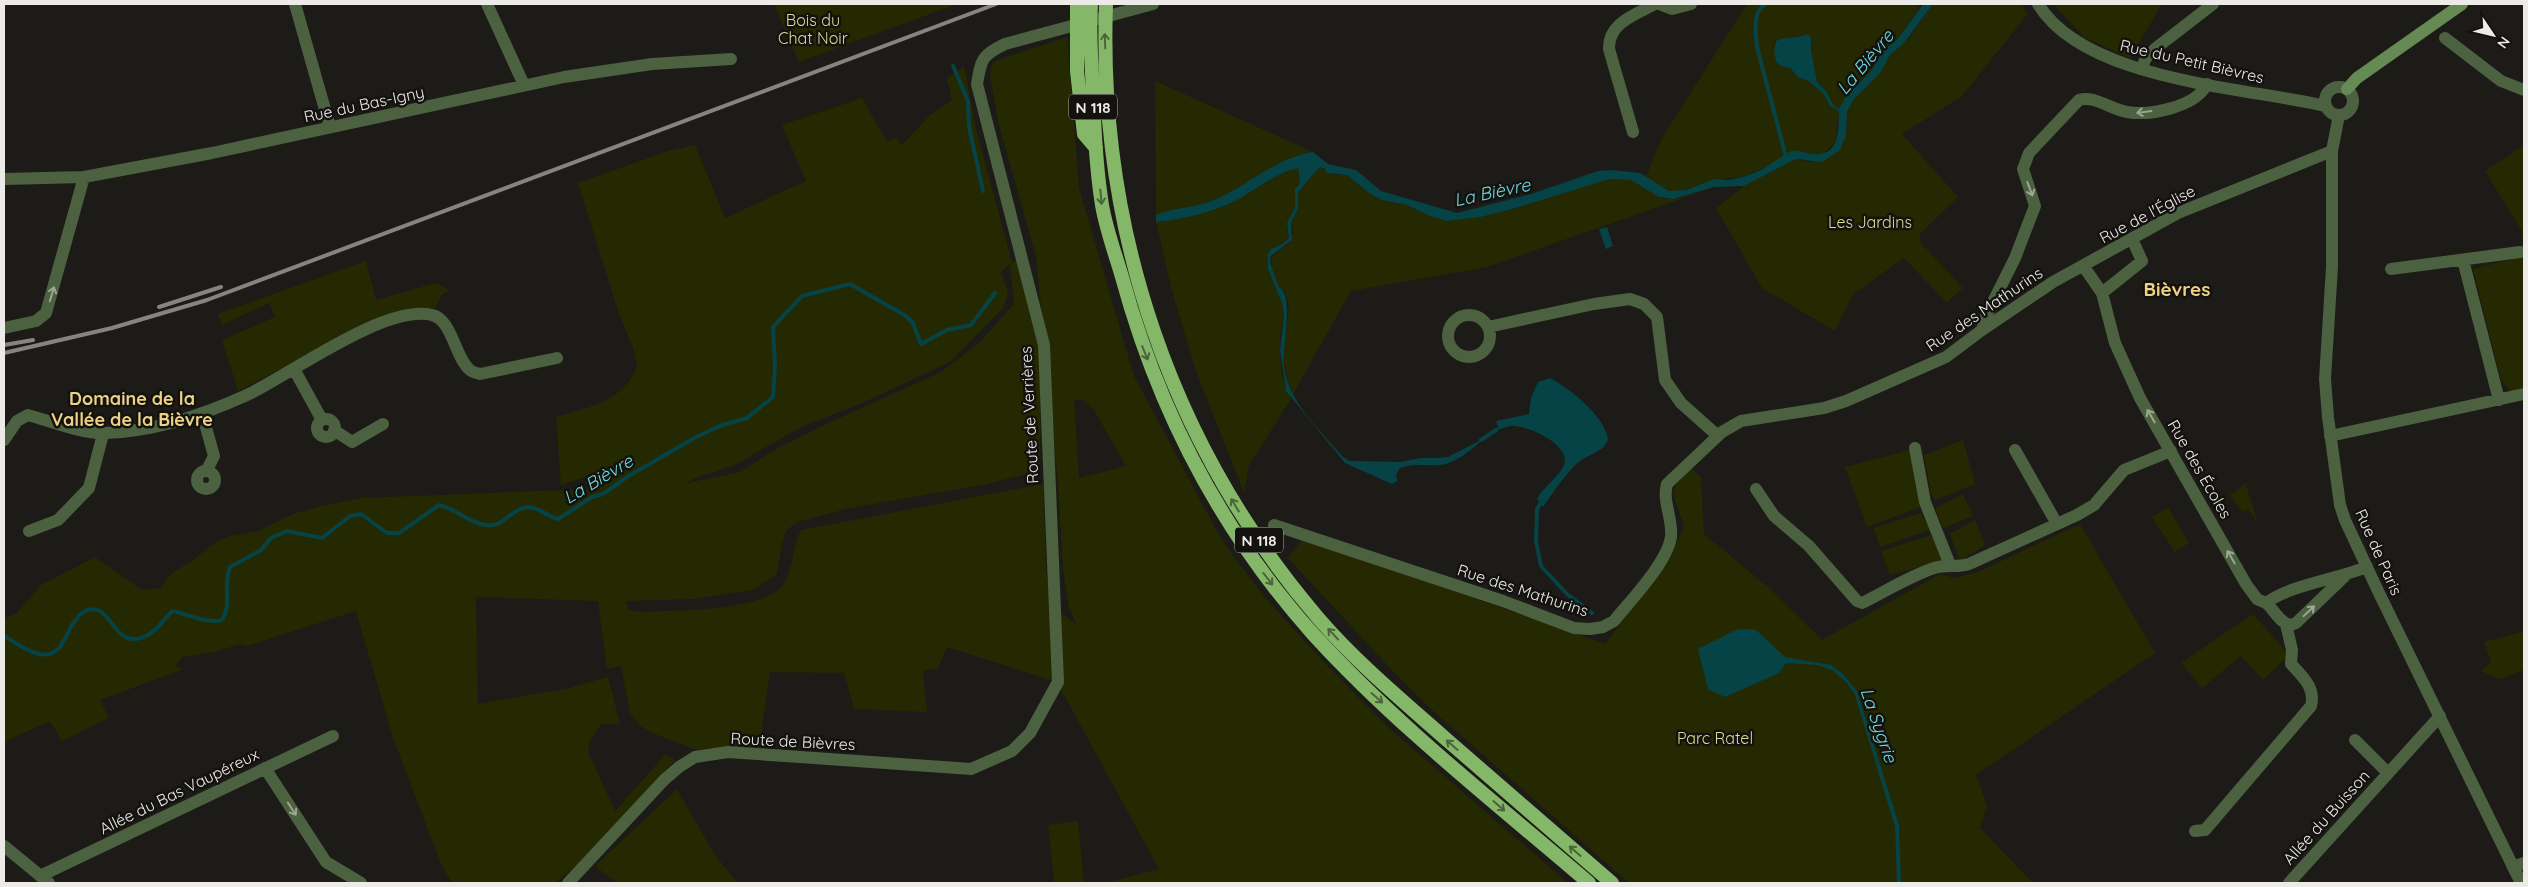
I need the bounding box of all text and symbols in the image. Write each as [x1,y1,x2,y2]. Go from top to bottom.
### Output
park label: Bois du Chat Noir [778,10,848,48]
north arrow [2468,10,2518,60]
water label: La Bièvre [1831,24,1899,99]
one-way arrow [1101,33,1110,49]
text: N [2493,33,2514,52]
street label: Rue du Petit Bièvres [2118,35,2266,87]
street label: Rue du Bas-Igny [302,81,426,127]
road number: N 118 [1069,94,1117,120]
one-way arrow [2137,107,2153,117]
water label: La Bièvre [1452,173,1533,211]
street label: Rue de l'Église [2096,180,2198,248]
one-way arrow [2026,181,2035,196]
one-way arrow [1096,189,1106,205]
park label: Les Jardins [1828,212,1912,232]
street label: Rue des Mathurins [1922,263,2046,355]
district label: Bièvres [2144,277,2210,301]
one-way arrow [47,286,57,302]
one-way arrow [1141,345,1151,360]
street label: Route de Verrières [1015,346,1043,484]
district label: Domaine de la Vallée de la Bièvre [51,387,213,431]
one-way arrow [2146,409,2156,424]
street label: Rue des Écoles [2164,416,2236,522]
water label: La Bièvre [559,449,638,509]
one-way arrow [1230,499,1240,513]
street label: Rue de Paris [2351,506,2407,598]
road number: N 118 [1235,528,1283,552]
one-way arrow [2226,551,2236,565]
street label: Rue des Mathurins [1455,559,1591,621]
one-way arrow [1262,572,1273,585]
one-way arrow [2303,605,2316,616]
one-way arrow [1327,628,1340,640]
water label: La Sygrie [1855,685,1903,766]
one-way arrow [1371,693,1384,704]
street label: Route de Bièvres [730,728,856,754]
park label: Parc Ratel [1677,728,1753,748]
one-way arrow [1446,739,1459,750]
street label: Allée du Bas Vaupéreux [96,744,262,838]
street label: Allée du Buisson [2278,766,2374,868]
one-way arrow [1493,800,1506,812]
one-way arrow [287,801,297,815]
one-way arrow [1569,846,1582,857]

